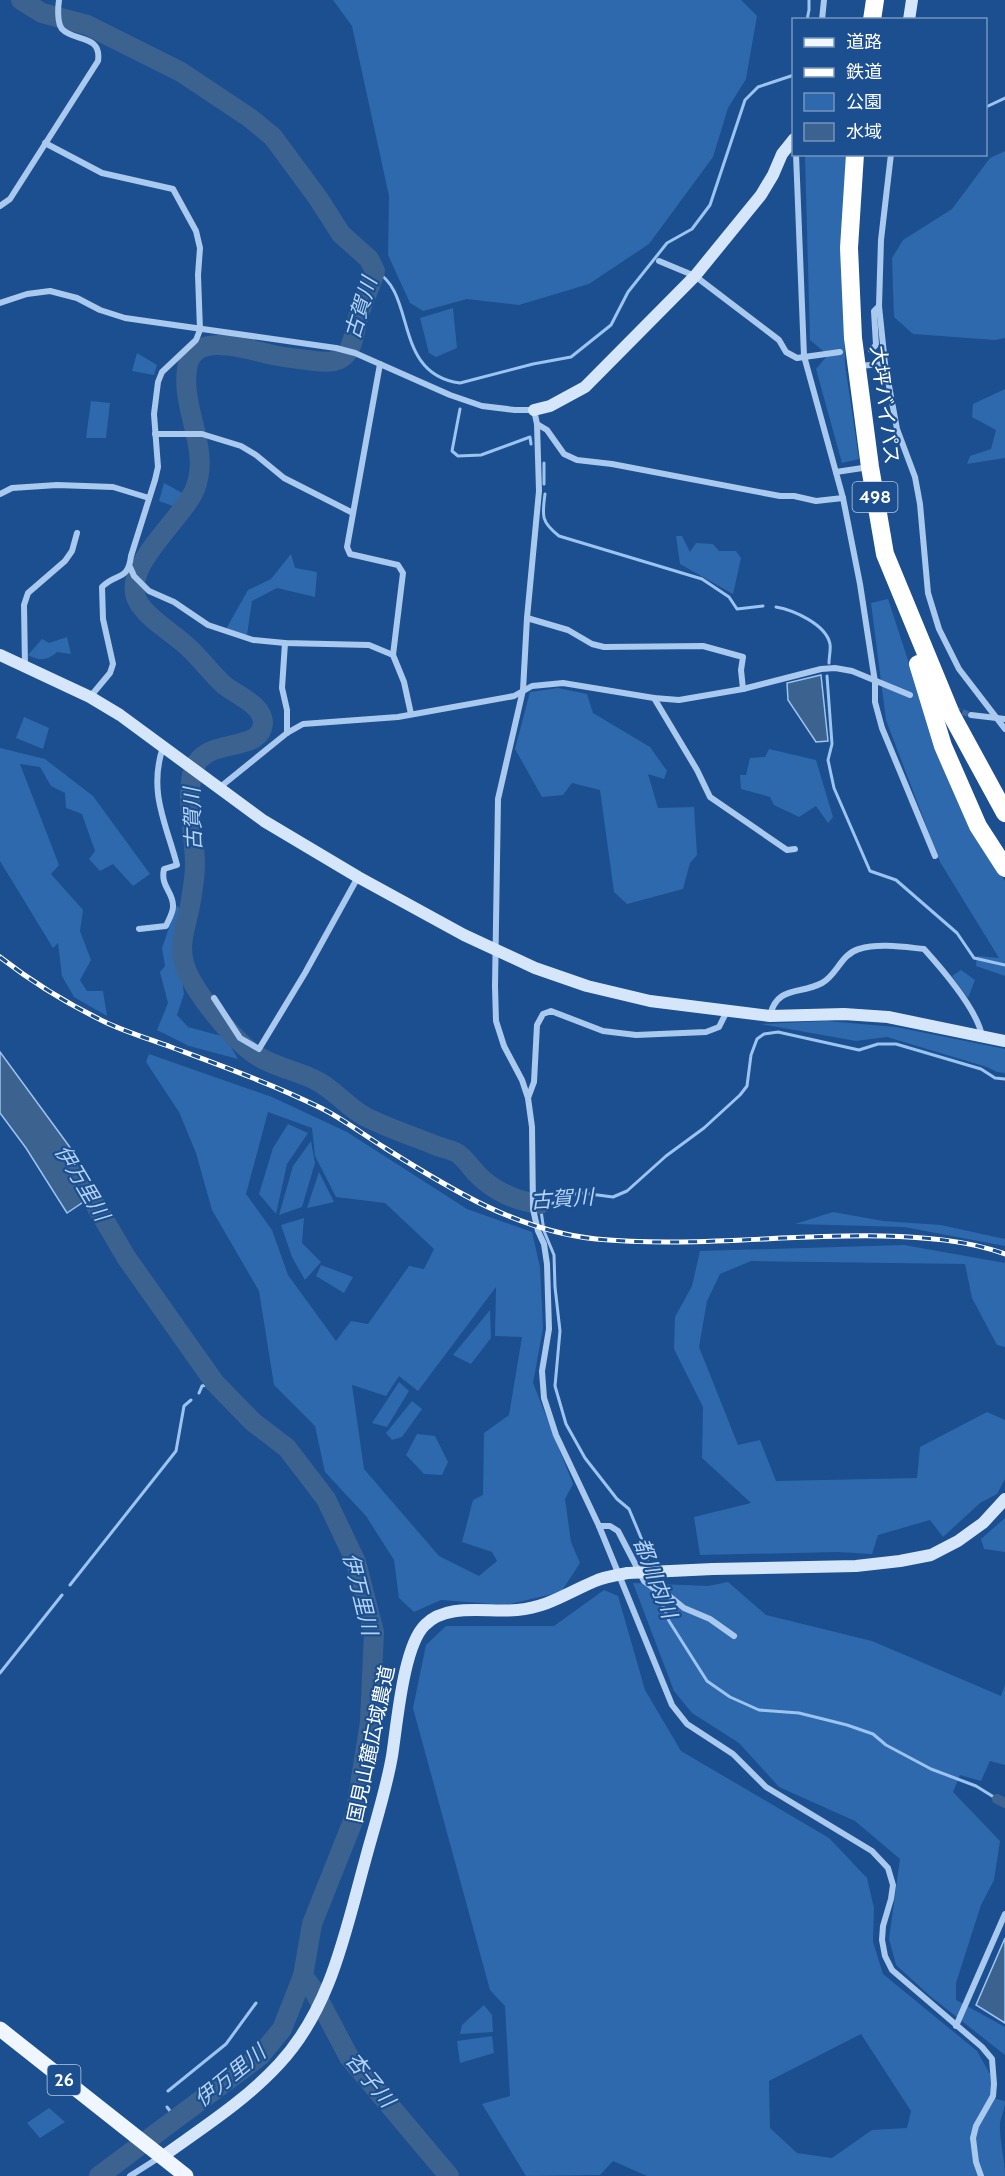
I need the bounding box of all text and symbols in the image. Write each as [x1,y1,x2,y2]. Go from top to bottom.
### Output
legend [792,18,987,156]
text: 道路 [846,31,882,53]
text: 鉄道 [846,61,882,83]
text: 公園 [846,91,882,113]
text: 水域 [846,121,882,143]
water label: 古賀川 [339,272,382,342]
street label: 大坪バイパス [866,344,904,466]
road number: 498 [852,482,898,512]
water label: 古賀川 [179,785,206,851]
water label: 伊万里川 [50,1140,116,1227]
water label: 古賀川 [530,1184,596,1213]
water label: 都川内川 [629,1534,683,1623]
water label: 伊万里川 [338,1550,383,1640]
street label: 国見山麓広域農道 [343,1663,399,1825]
water label: 伊万里川 [189,2038,272,2112]
water label: 杏子川 [341,2047,401,2114]
road number: 26 [48,2065,80,2095]

